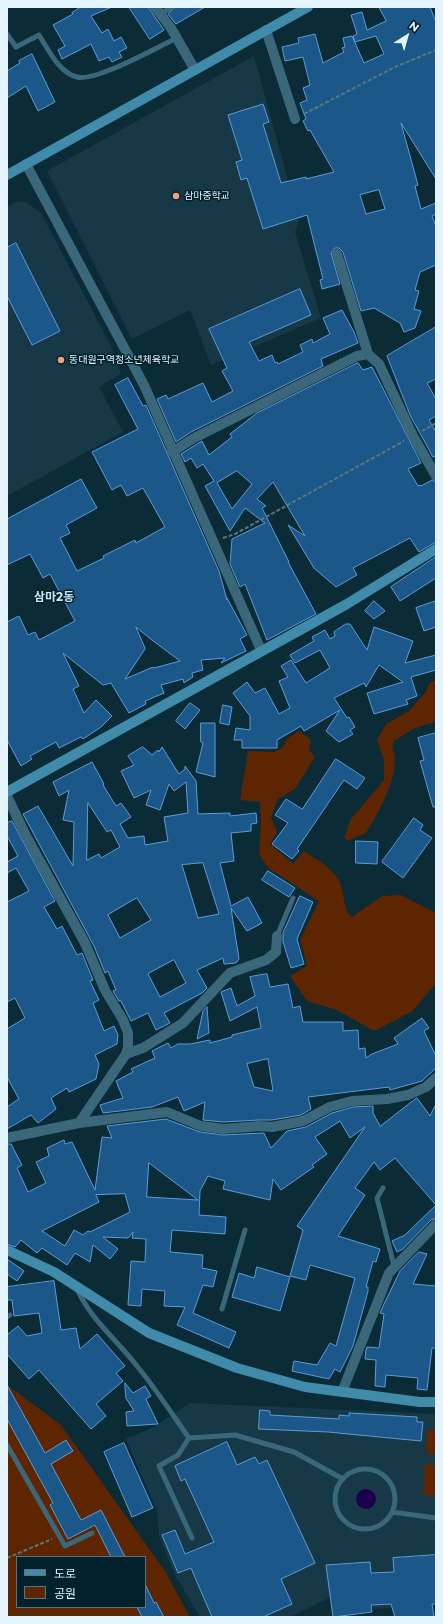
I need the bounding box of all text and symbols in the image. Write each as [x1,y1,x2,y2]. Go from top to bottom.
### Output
north arrow [387,16,427,56]
text: N [406,18,422,35]
place label: 삼마중학교 [184,190,230,202]
marker: 삼마중학교 [171,191,181,201]
place label: 동대원구역청소년체육학교 [69,354,179,366]
marker: 동대원구역청소년체육학교 [56,355,66,365]
district label: 삼마2동 [34,590,74,604]
legend [16,1556,146,1608]
text: 도로 [54,1566,76,1581]
text: 공원 [54,1586,76,1601]

